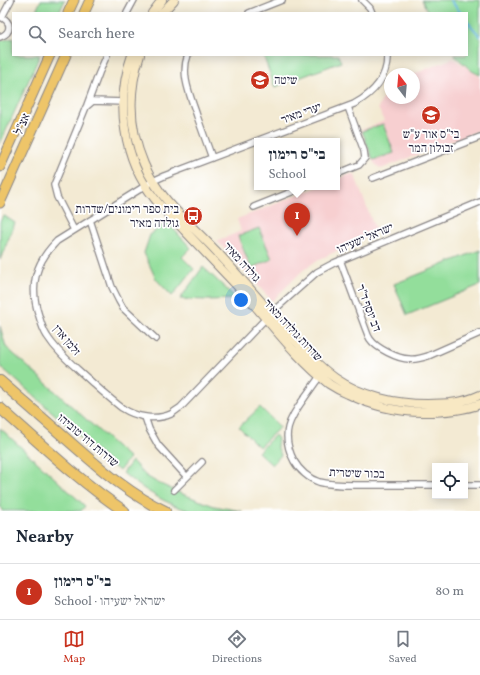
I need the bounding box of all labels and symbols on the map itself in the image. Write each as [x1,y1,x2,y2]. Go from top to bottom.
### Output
north arrow [384,68,420,104]
school or university icon: שיטה [249,69,271,91]
place label: שיטה [274,73,297,89]
street label: יערי מאיר [279,99,324,129]
school or university icon: בי"ס אור ע"ש זבולון המר [420,104,442,126]
street label: אצ"ל [11,111,35,138]
place label: בי"ס אור ע"ש זבולון המר [403,127,460,157]
place label: בית ספר רימונים/שדרות גולדה מאיר [75,202,179,232]
pin: 1 [284,203,310,236]
bus stop icon: בית ספר רימונים/שדרות גולדה מאיר [182,205,204,227]
street label: ישראל ישעיהו [335,220,396,258]
street label: גולדה מאיר [219,239,264,286]
street label: דב יוסף ד"ר [352,282,384,334]
your location [231,290,251,310]
street label: שדרות גולדה מאיר [259,296,325,365]
street label: זלמן ארן [49,322,84,359]
street label: שדרות דוד טוביהו [53,410,122,471]
street label: בכור שיטרית [329,465,385,483]

